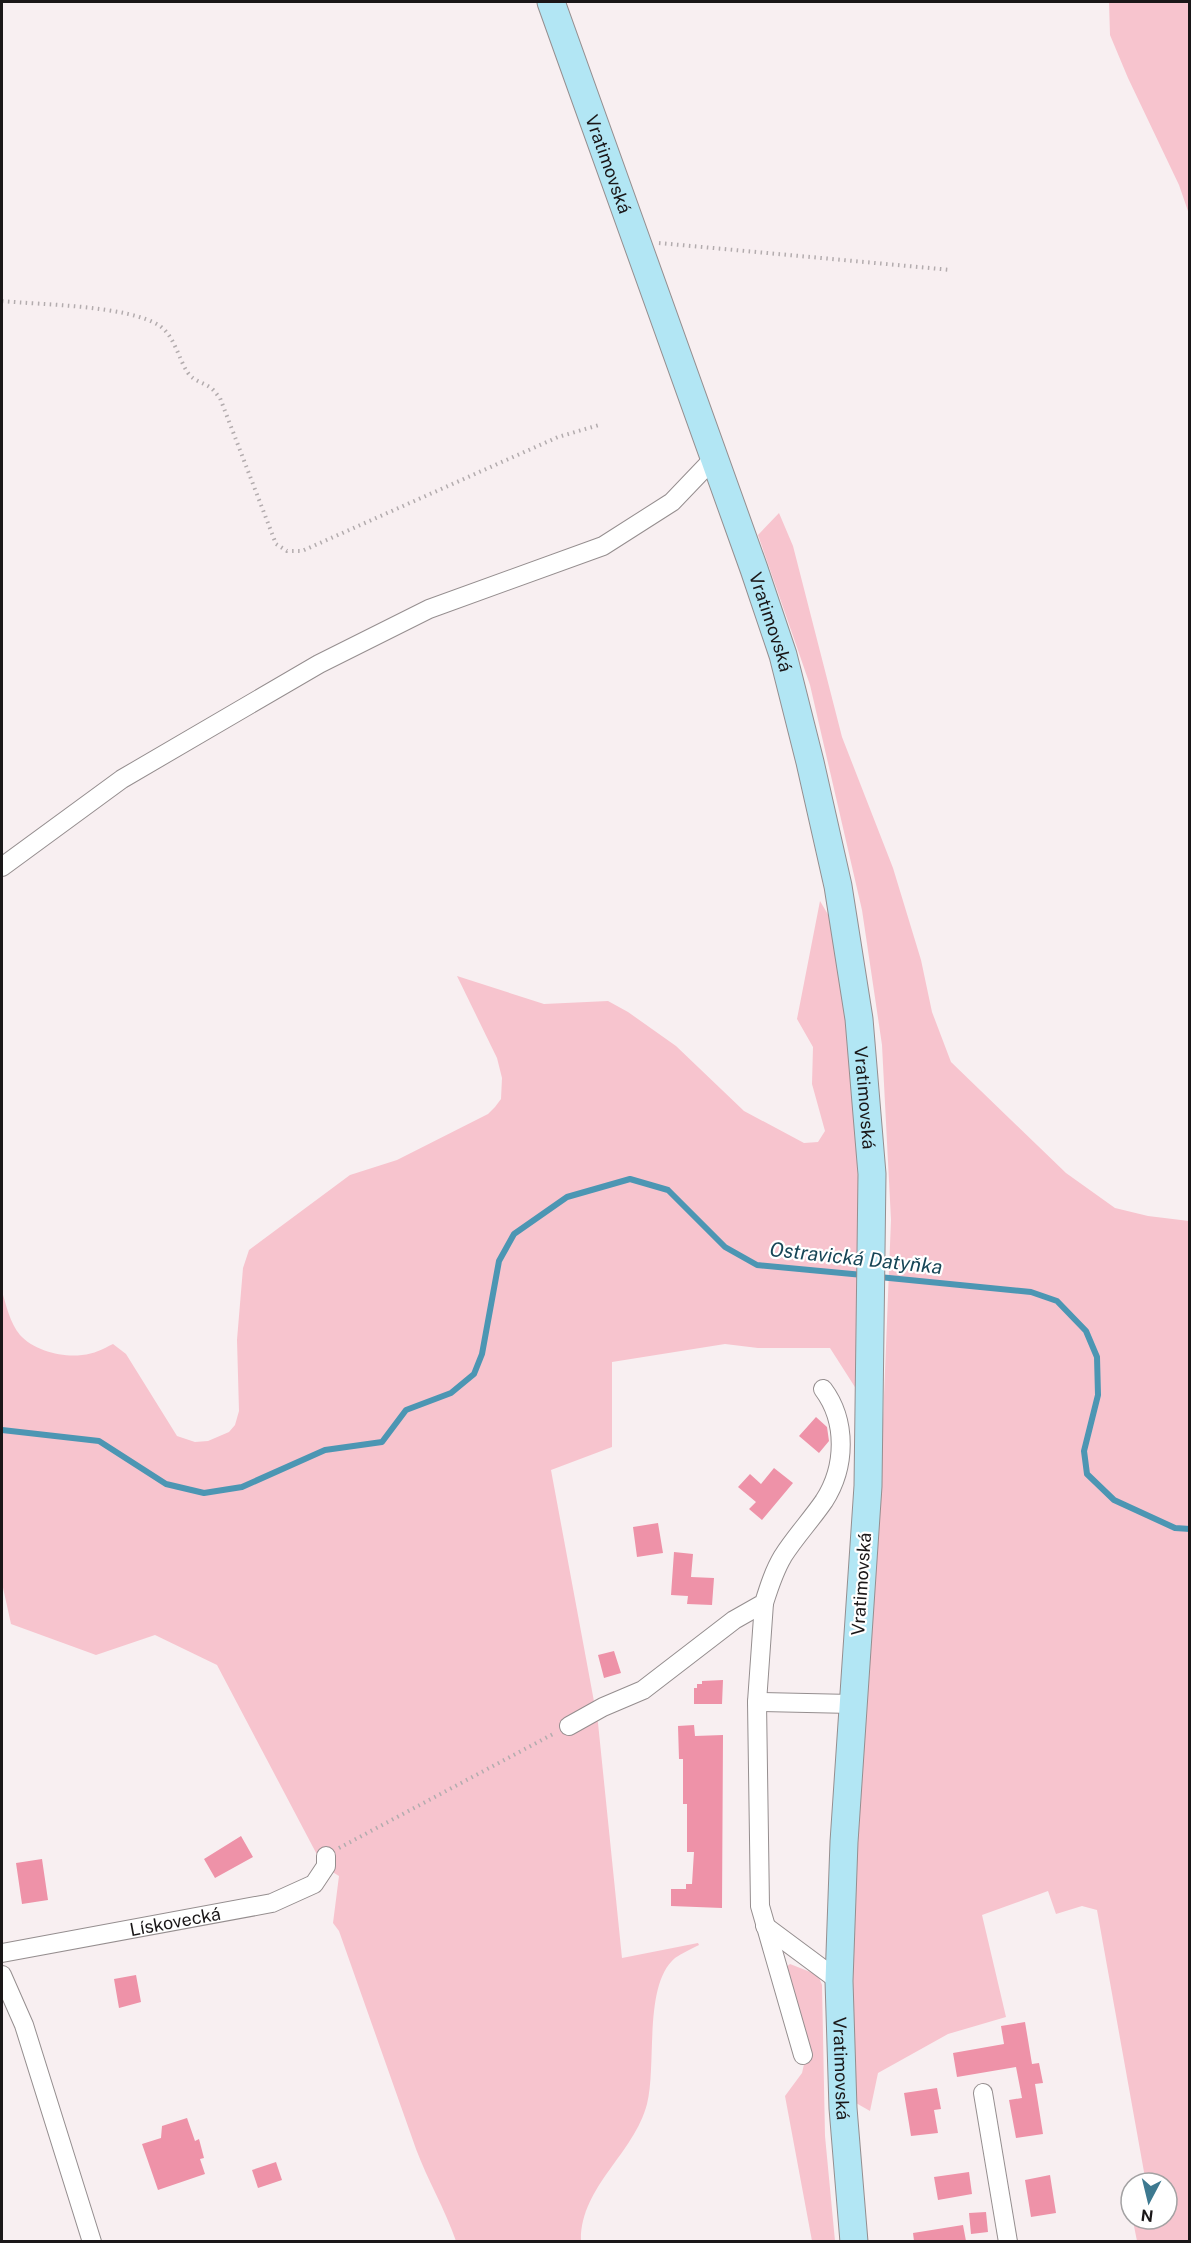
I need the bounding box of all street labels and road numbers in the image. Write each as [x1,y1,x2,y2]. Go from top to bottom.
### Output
street label: Vratimovská [582,112,636,216]
street label: Vratimovská [745,570,797,674]
street label: Vratimovská [851,1045,880,1150]
street label: Vratimovská [847,1532,875,1636]
street label: Lískovecká [128,1902,222,1940]
street label: Vratimovská [830,2016,854,2121]

